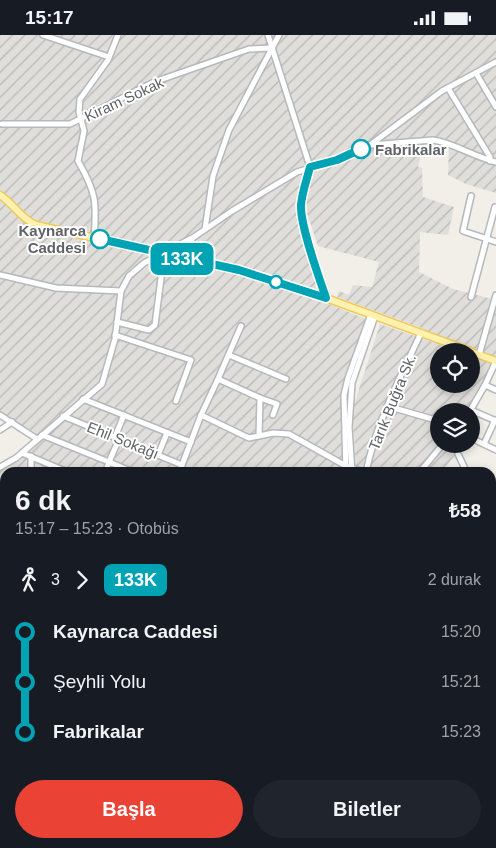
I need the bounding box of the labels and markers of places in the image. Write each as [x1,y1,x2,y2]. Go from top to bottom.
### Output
marker: Fabrikalar [351,139,371,159]
place label: Fabrikalar [375,141,447,158]
place label: Kaynarca Caddesi [18,222,87,256]
marker: Kaynarca Caddesi [90,229,110,249]
unlabelled marker [269,275,283,289]

